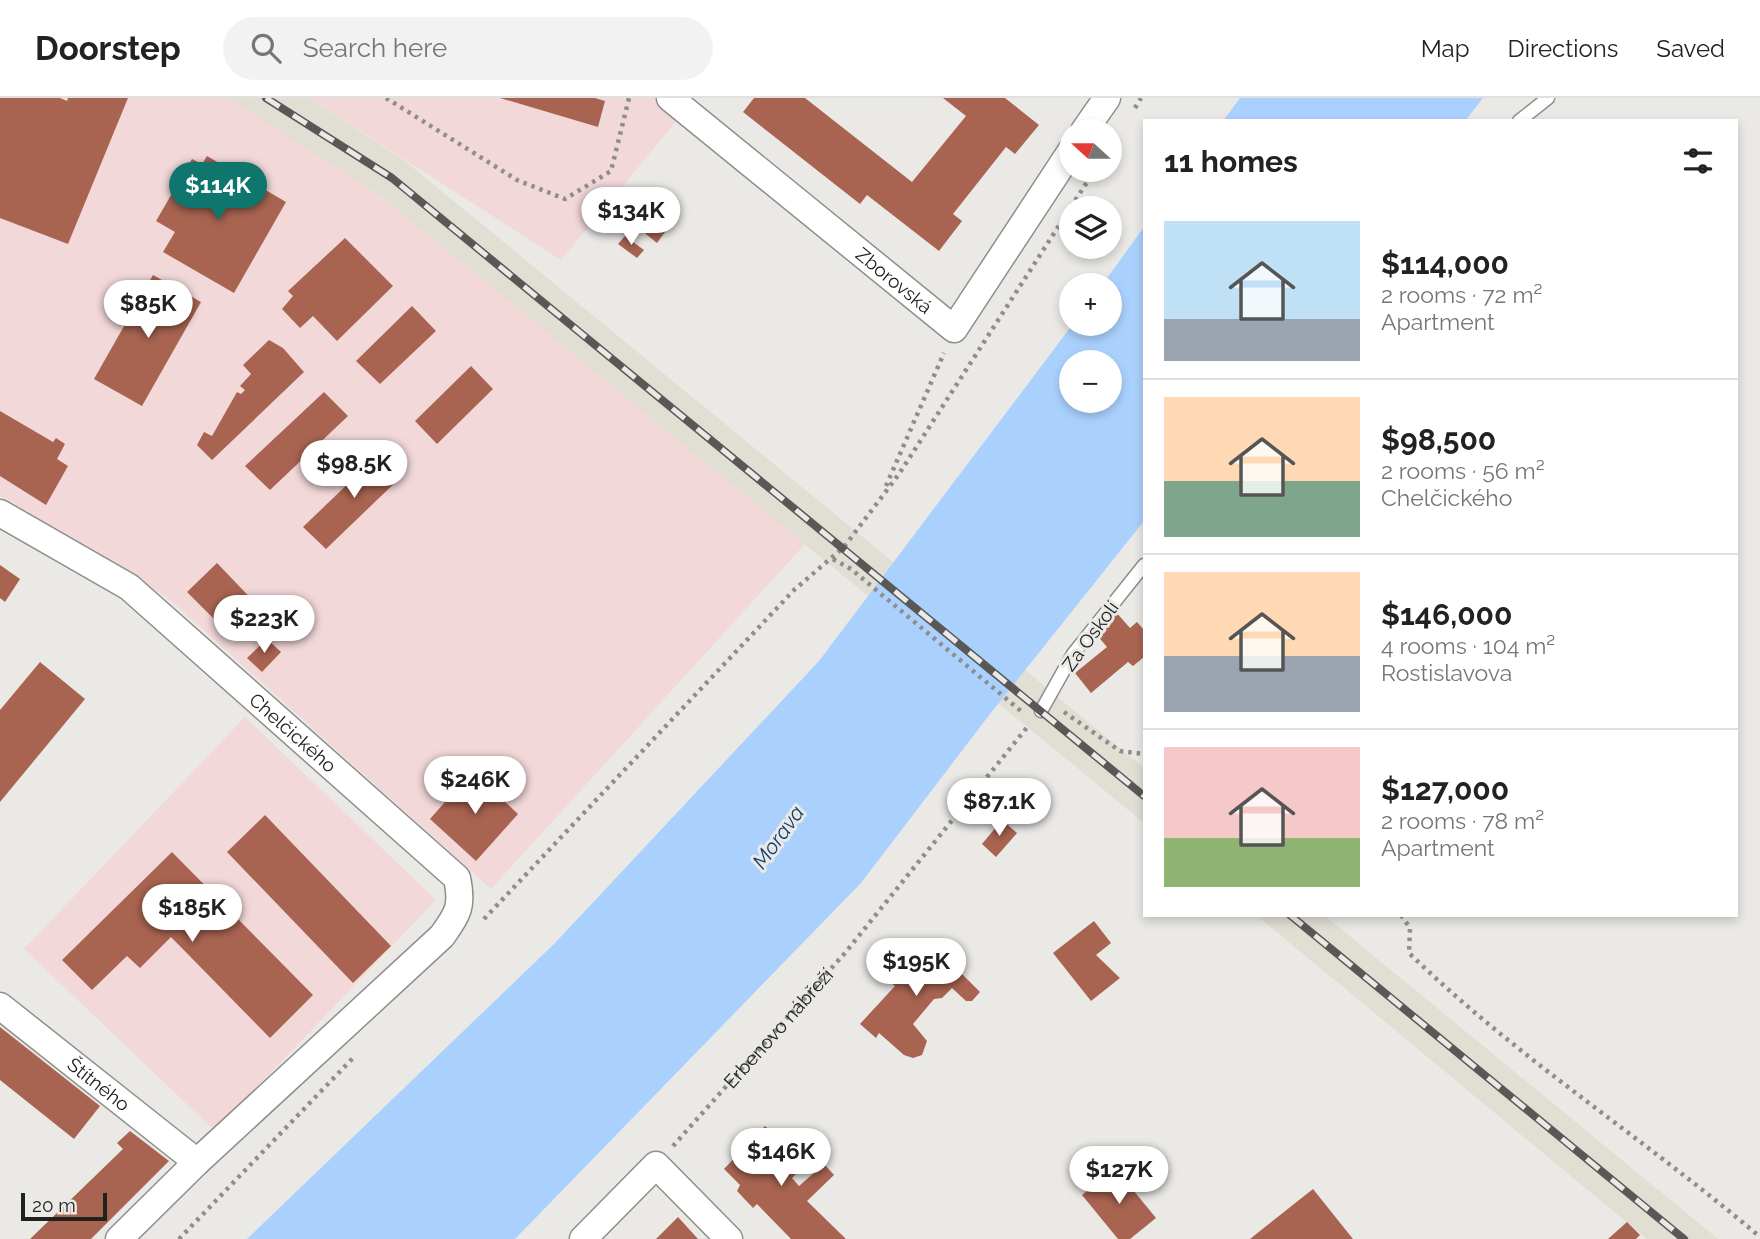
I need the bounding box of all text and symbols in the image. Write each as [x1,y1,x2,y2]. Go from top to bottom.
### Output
search box [223,17,713,80]
text: Doorstep [35,29,181,68]
icon: search [247,29,285,67]
text: Search here [303,33,447,63]
text: Map [1421,34,1470,63]
text: Directions [1508,34,1618,63]
text: Saved [1656,34,1725,63]
north arrow [1059,119,1122,182]
map controls [1059,119,1122,413]
icon: filters [1679,142,1717,180]
text: 11 homes [1164,144,1298,179]
pin: $114K [169,162,267,222]
text: $114K [185,171,251,198]
pin: $134K [582,188,680,247]
text: $134K [597,196,665,223]
button: layers [1059,196,1122,259]
street label: Zborovská [852,243,937,318]
text: $114,000 [1381,246,1509,281]
icon: home [1220,249,1304,333]
button: + [1059,273,1122,336]
pin: $85K [107,280,189,340]
text: 2 rooms · 72 m² [1381,281,1542,308]
text: $85K [120,289,176,316]
text: Apartment [1381,308,1495,335]
button: − [1059,350,1122,413]
text: $98,500 [1381,422,1496,457]
icon: home [1220,425,1304,509]
pin: $98.5K [297,440,411,500]
text: $98.5K [316,449,392,476]
text: 2 rooms · 56 m² [1381,457,1545,484]
text: Chelčického [1381,484,1512,511]
pin: $223K [215,596,313,655]
street label: Za Oskolí [1057,596,1123,675]
text: $146,000 [1381,597,1512,632]
icon: home [1220,600,1304,684]
text: $223K [230,604,298,631]
text: 4 rooms · 104 m² [1381,632,1555,659]
text: Rostislavova [1381,659,1512,686]
street label: Chelčického [245,688,341,777]
pin: $246K [426,756,524,816]
text: $246K [440,765,510,792]
text: $127,000 [1381,772,1509,807]
icon: home [1220,775,1304,859]
pin: $87.1K [942,778,1056,838]
text: $87.1K [963,787,1035,814]
water label: Morava [747,801,809,873]
text: 2 rooms · 78 m² [1381,807,1544,834]
text: Apartment [1381,834,1495,861]
pin: $185K [143,884,241,944]
text: $185K [158,893,226,920]
pin: $195K [867,939,965,998]
text: $195K [882,947,950,974]
street label: Erbenovo nábřeží [719,963,838,1093]
street label: Štítného [63,1053,134,1115]
pin: $146K [732,1128,830,1188]
text: $146K [747,1137,815,1164]
pin: $127K [1070,1146,1168,1206]
text: $127K [1085,1155,1153,1182]
scale bar [21,1190,107,1222]
text: 20 m [32,1194,76,1216]

